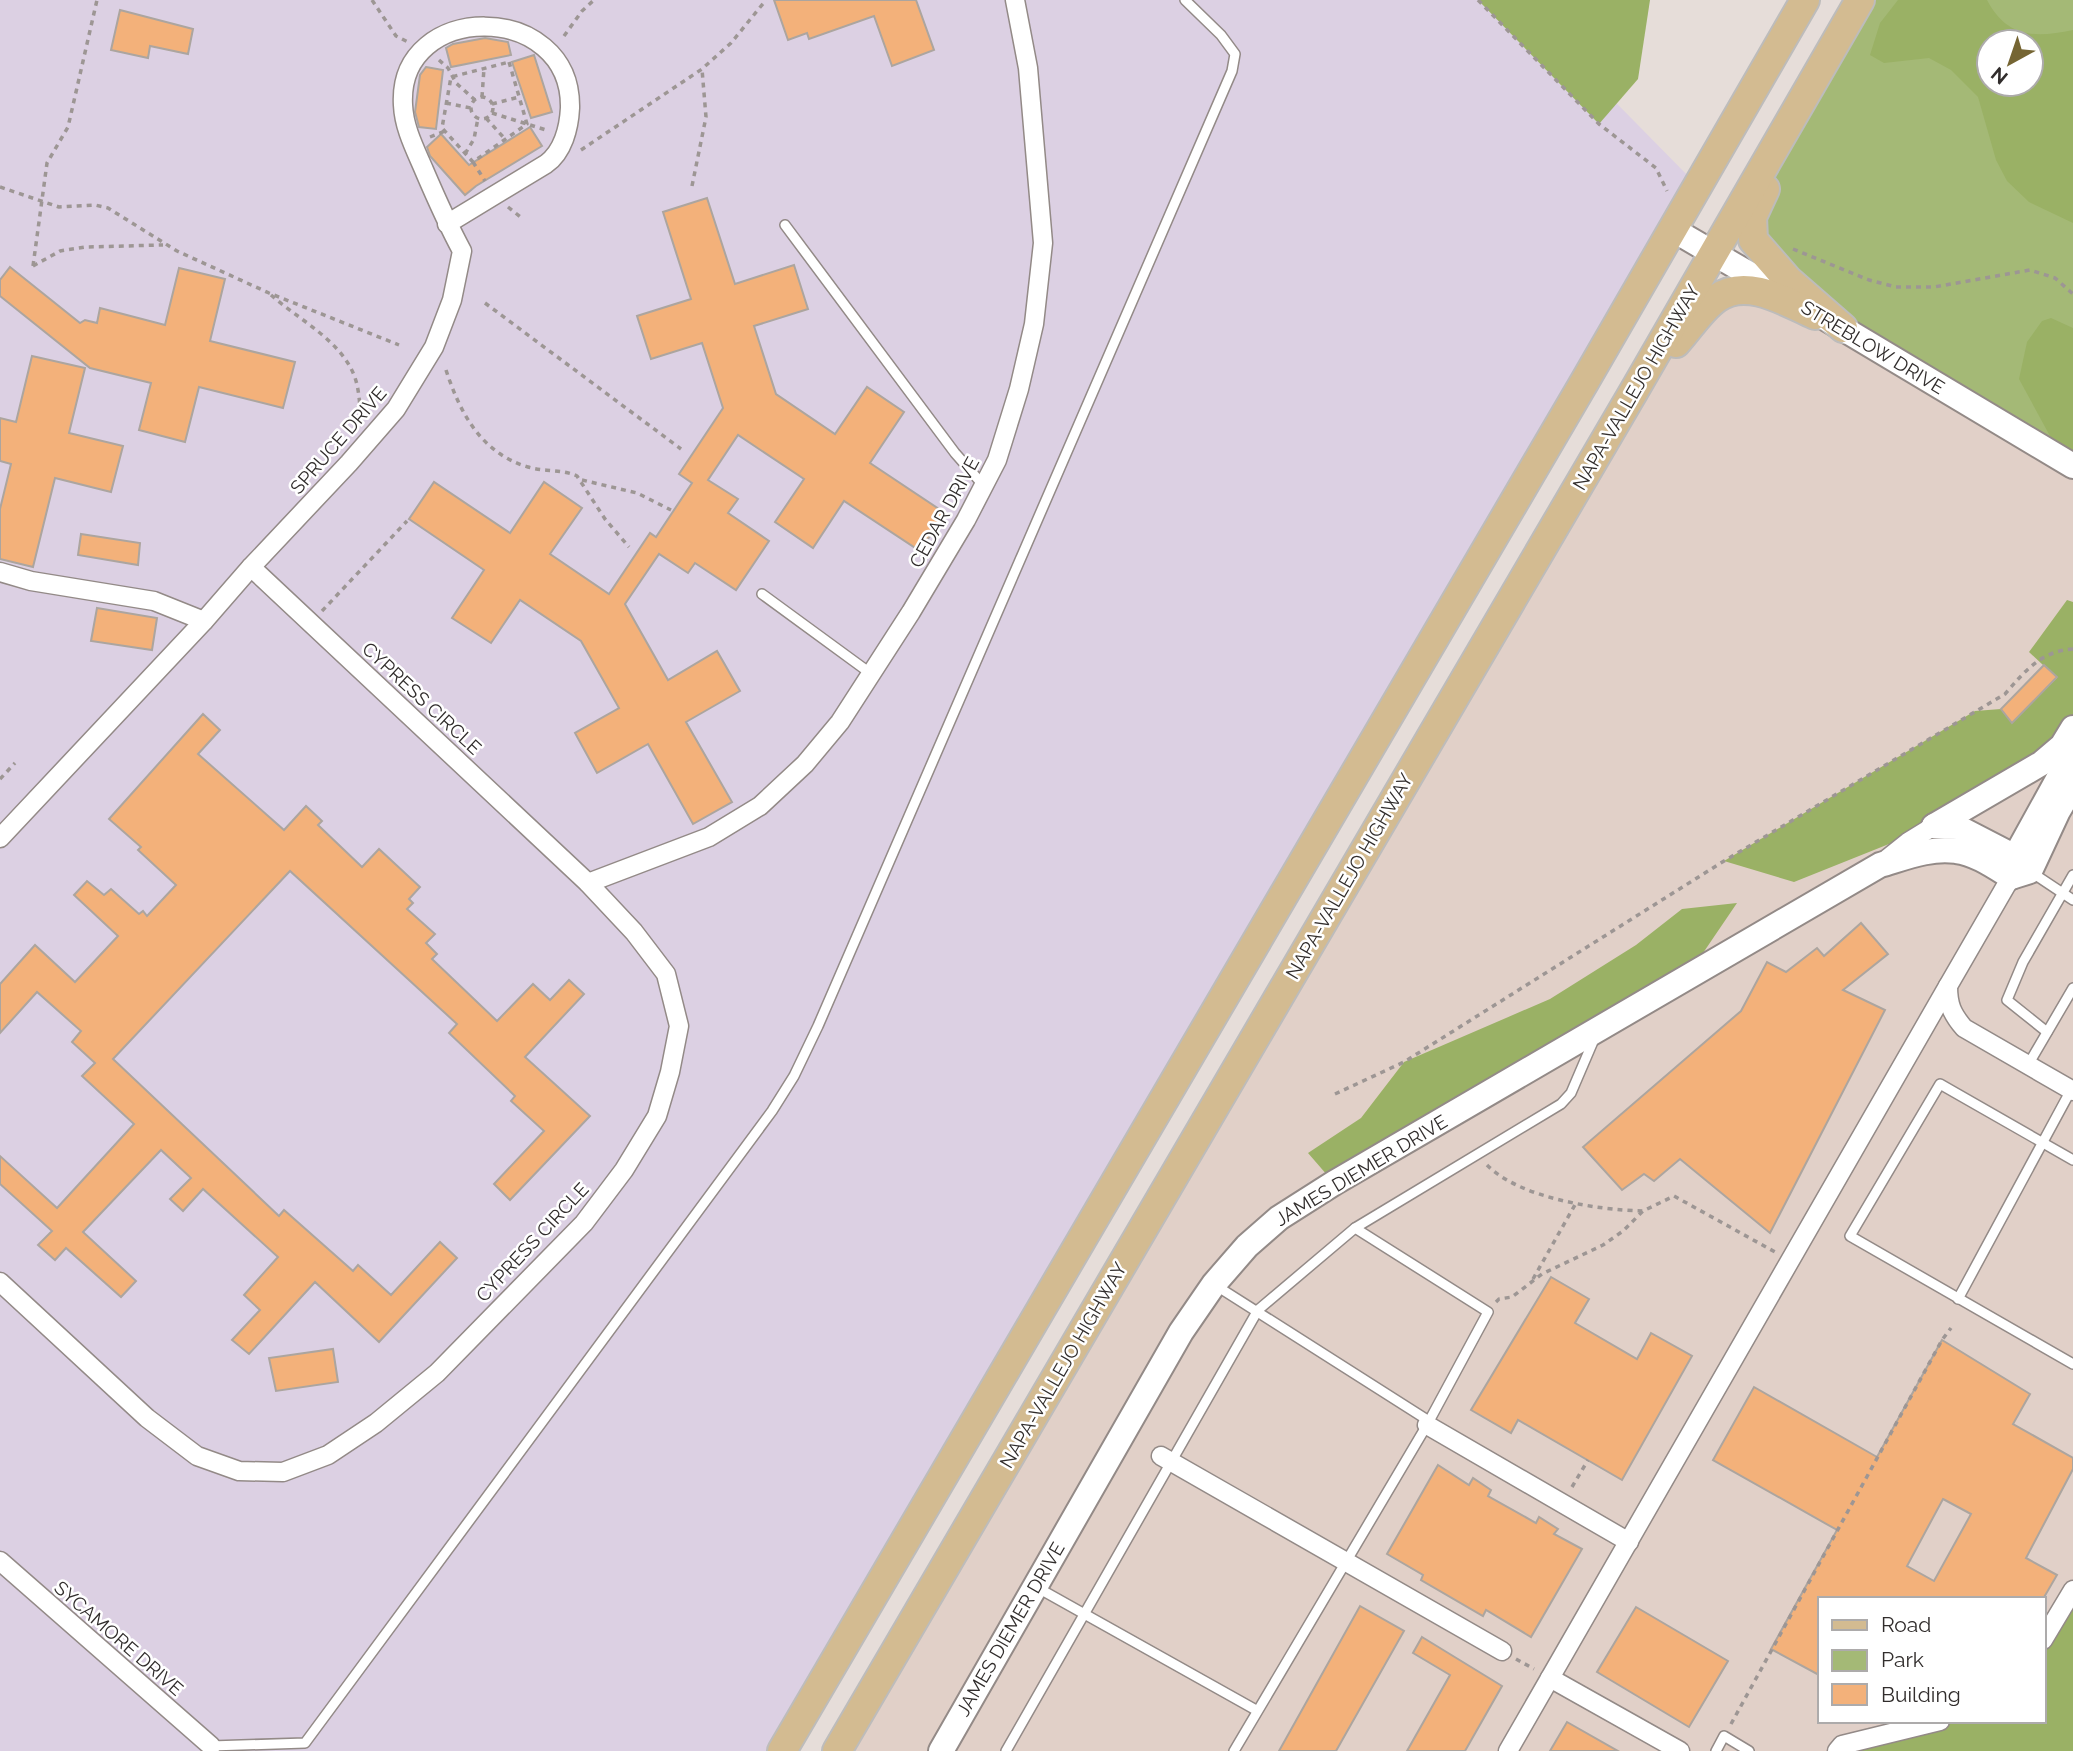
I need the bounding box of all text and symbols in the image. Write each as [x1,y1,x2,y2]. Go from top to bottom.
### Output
north arrow [1975,28,2045,98]
text: N [1986,63,2012,89]
street label: NAPA-VALLEJO HIGHWAY [1568,280,1704,494]
street label: STREBLOW DRIVE [1797,296,1949,398]
street label: SPRUCE DRIVE [286,382,390,498]
street label: CEDAR DRIVE [905,453,983,571]
street label: CYPRESS CIRCLE [358,637,486,759]
street label: NAPA-VALLEJO HIGHWAY [1281,769,1417,983]
street label: JAMES DIEMER DRIVE [1271,1110,1451,1230]
street label: CYPRESS CIRCLE [471,1178,593,1306]
street label: NAPA-VALLEJO HIGHWAY [995,1258,1131,1472]
street label: JAMES DIEMER DRIVE [951,1538,1069,1720]
street label: SYCAMORE DRIVE [50,1576,188,1700]
legend [1818,1597,2045,1723]
text: Road [1881,1612,1931,1637]
text: Park [1881,1647,1924,1672]
text: Building [1881,1682,1961,1707]

